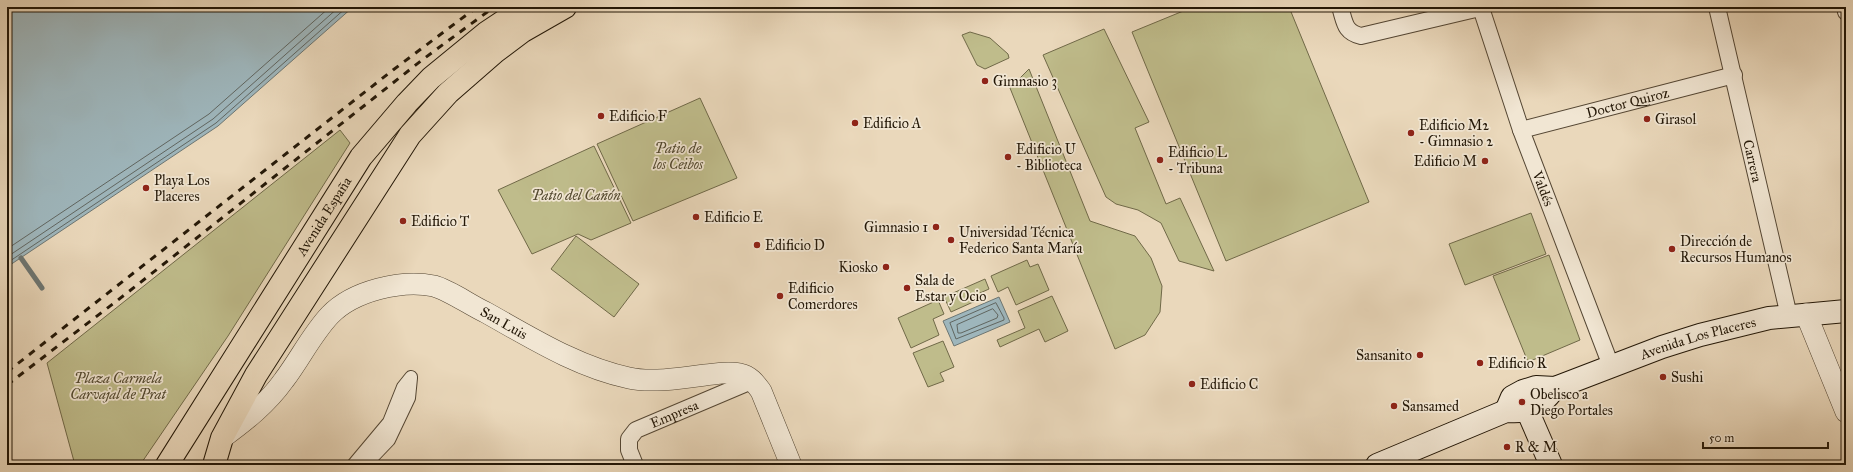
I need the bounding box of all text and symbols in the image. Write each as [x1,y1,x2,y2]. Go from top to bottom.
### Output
place label: Gimnasio 3 [993,73,1057,90]
marker: Gimnasio 3 [980,76,990,86]
street label: Doctor Quiroz [1584,84,1671,121]
place label: Edificio F [609,108,667,125]
marker: Edificio F [596,111,606,121]
place label: Girasol [1655,111,1696,128]
marker: Girasol [1642,114,1652,124]
place label: Edificio A [863,115,922,132]
place label: Edificio M2 - Gimnasio 2 [1419,117,1493,150]
marker: Edificio A [850,118,860,128]
marker: Edificio M2 - Gimnasio 2 [1406,128,1416,138]
street label: Carrera [1740,138,1766,184]
park label: Patio de los Ceibos [652,140,704,173]
place label: Edificio U - Biblioteca [1016,141,1082,174]
place label: Edificio L - Tribuna [1168,144,1228,177]
marker: Edificio U - Biblioteca [1003,152,1013,162]
place label: Edificio M [1414,153,1477,170]
marker: Edificio L - Tribuna [1155,155,1165,165]
marker: Edificio M [1480,156,1490,166]
street label: Valdés [1529,168,1558,209]
place label: Playa Los Placeres [154,172,210,205]
street label: Avenida España [292,173,355,260]
marker: Playa Los Placeres [141,183,151,193]
park label: Patio del Cañón [532,187,621,204]
place label: Edificio E [704,209,763,226]
marker: Edificio E [691,212,701,222]
place label: Edificio T [411,213,470,230]
marker: Edificio T [398,216,408,226]
place label: Gimnasio 1 [864,219,928,236]
marker: Gimnasio 1 [931,222,941,232]
place label: Universidad Técnica Federico Santa María [959,224,1082,257]
place label: Dirección de Recursos Humanos [1680,233,1792,266]
marker: Universidad Técnica Federico Santa María [946,235,956,245]
place label: Edificio D [765,237,825,254]
marker: Edificio D [752,240,762,250]
marker: Dirección de Recursos Humanos [1667,244,1677,254]
place label: Kiosko [839,259,878,276]
marker: Kiosko [881,262,891,272]
place label: Sala de Estar y Ocio [915,272,986,305]
place label: Edificio Comerdores [788,280,858,313]
marker: Sala de Estar y Ocio [902,283,912,293]
marker: Edificio Comerdores [775,291,785,301]
street label: San Luis [478,303,531,343]
street label: Avenida Los Placeres [1637,313,1757,363]
place label: Sansanito [1356,347,1412,364]
marker: Sansanito [1415,350,1425,360]
place label: Edificio R [1488,355,1548,372]
marker: Edificio R [1475,358,1485,368]
place label: Sushi [1671,369,1703,386]
park label: Plaza Carmela Carvajal de Prat [70,370,168,403]
marker: Sushi [1658,372,1668,382]
place label: Edificio C [1200,376,1258,393]
marker: Edificio C [1187,379,1197,389]
place label: Obelisco a Diego Portales [1530,386,1613,419]
street label: Empresa [647,396,701,432]
marker: Obelisco a Diego Portales [1517,397,1527,407]
place label: Sansamed [1402,398,1459,415]
marker: Sansamed [1389,401,1399,411]
scale bar [1703,424,1828,450]
text: 50 m [1709,431,1734,445]
place label: R & M [1515,439,1557,456]
marker: R & M [1502,442,1512,452]

